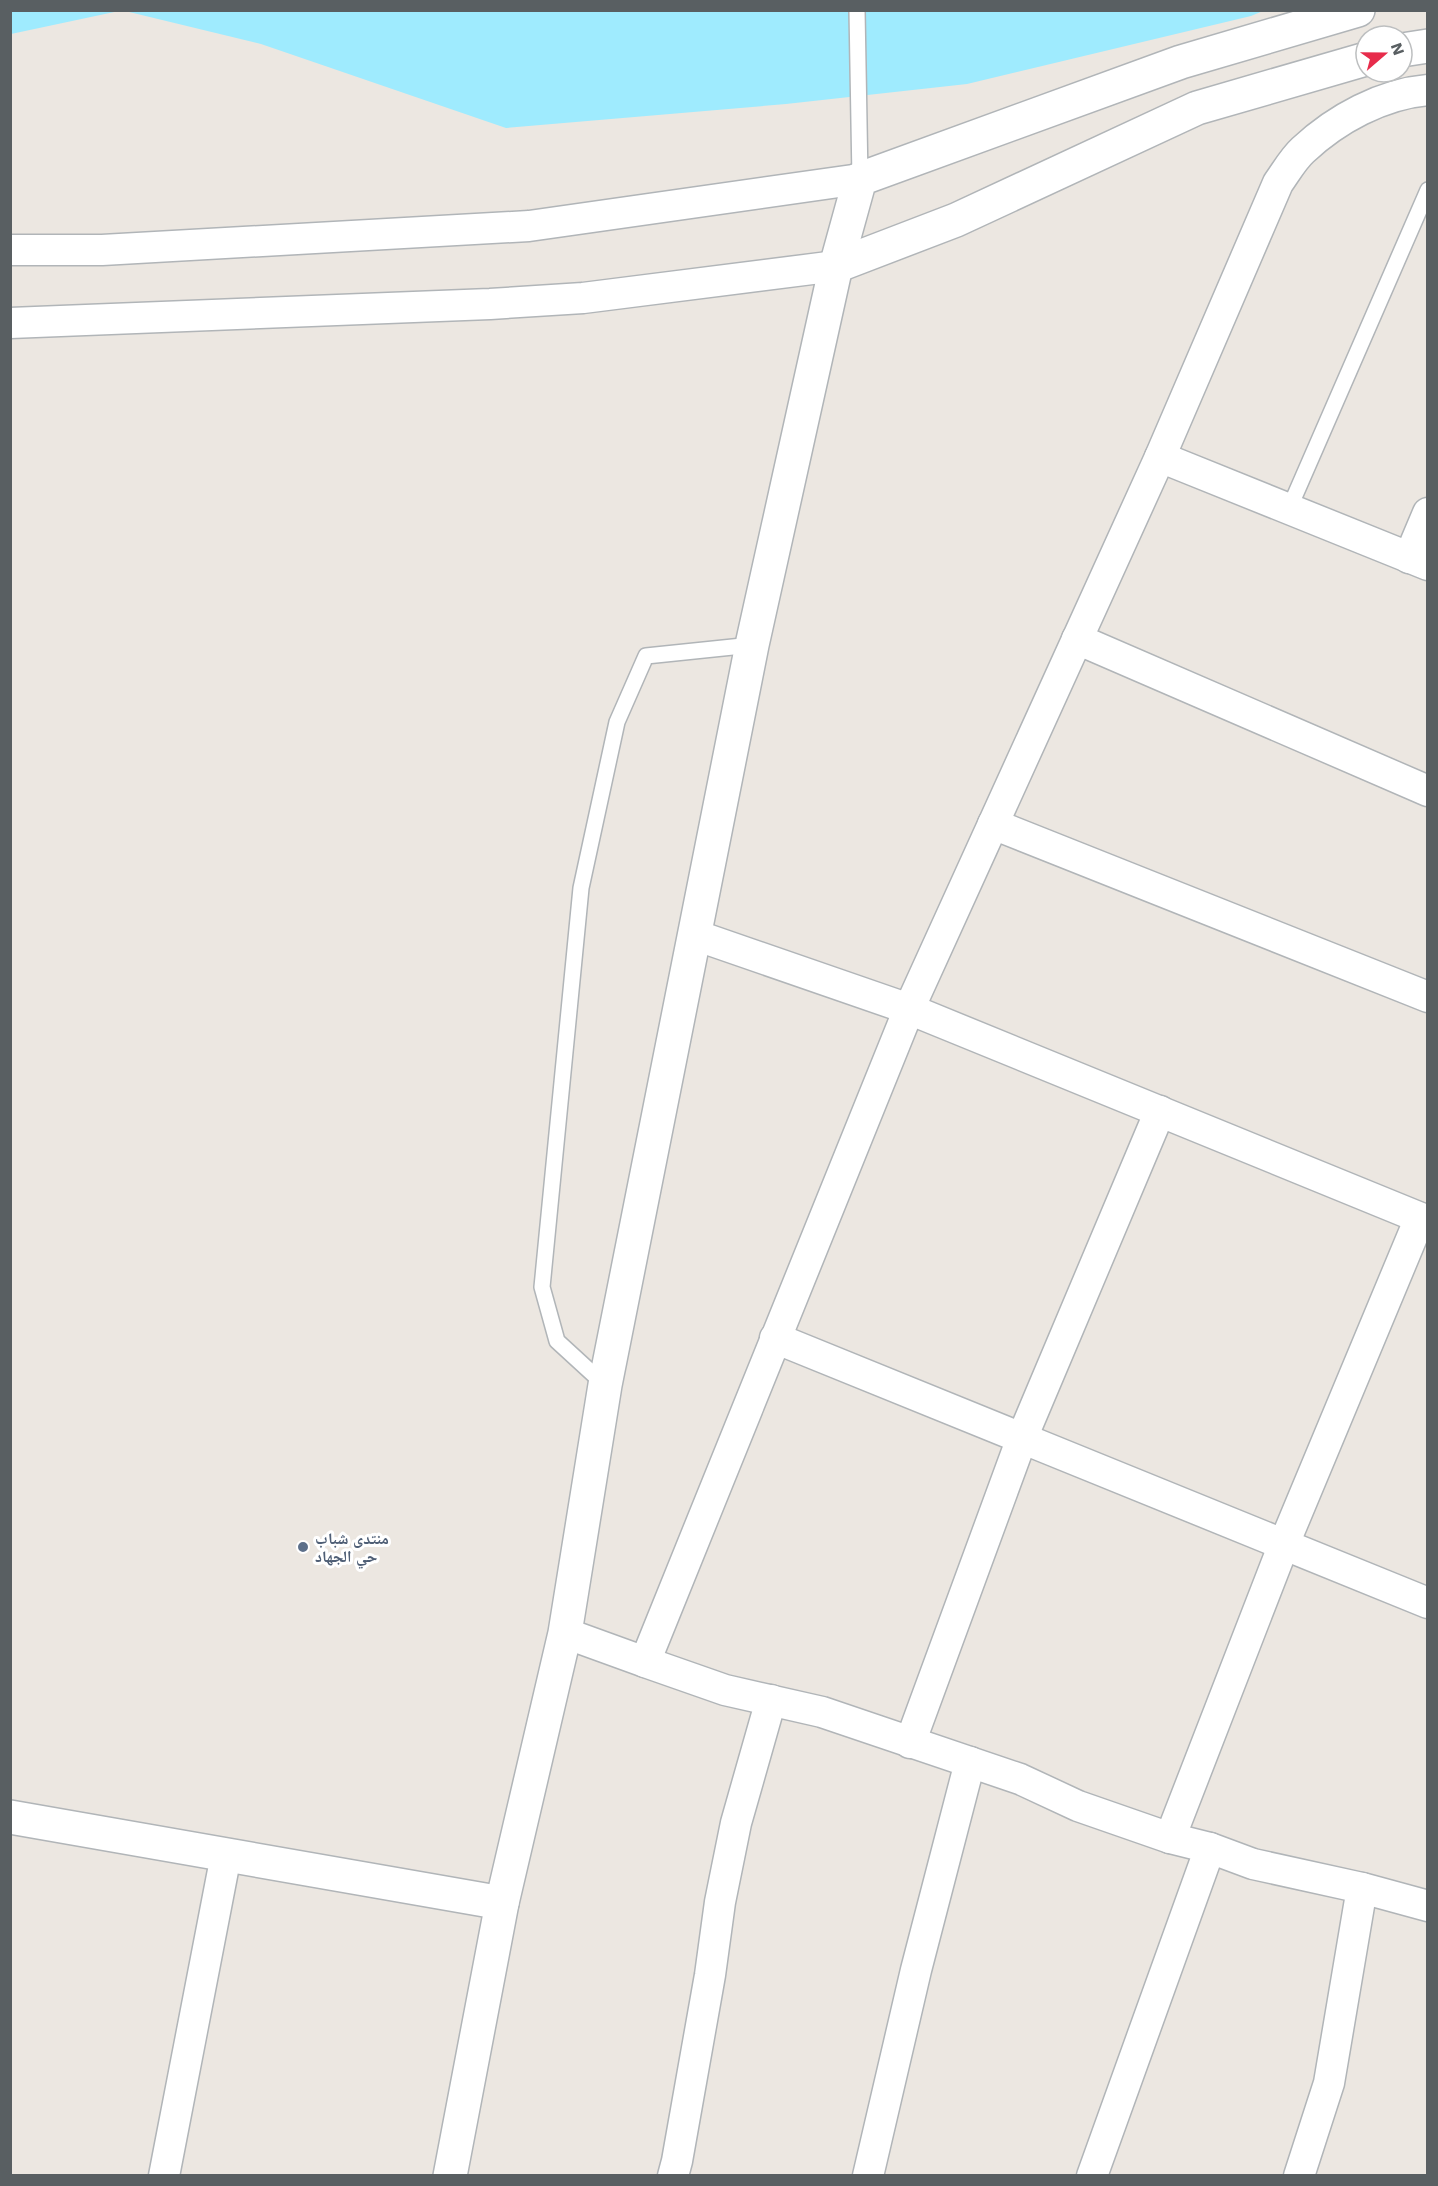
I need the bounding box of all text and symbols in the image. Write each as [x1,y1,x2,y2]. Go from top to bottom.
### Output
north arrow [1354,24,1414,84]
text: N [1387,40,1409,58]
place label: منتدى شباب حي الجهاد [315,1529,389,1569]
marker: منتدى شباب حي الجهاد [296,1540,310,1554]

